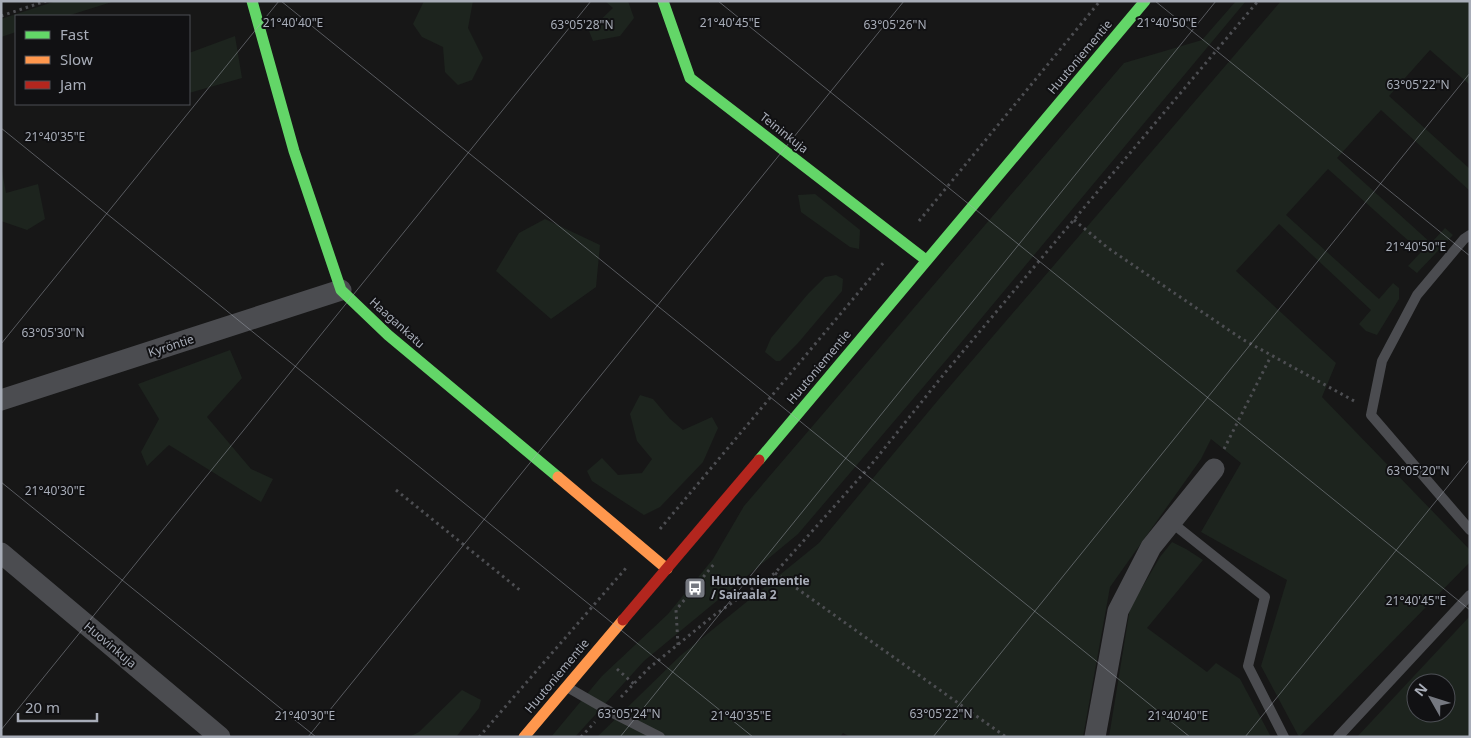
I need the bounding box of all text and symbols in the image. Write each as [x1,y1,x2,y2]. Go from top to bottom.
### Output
text: 21°40'40"E [263,14,323,31]
text: 21°40'45"E [700,14,760,31]
text: 21°40'50"E [1137,14,1197,31]
legend [15,15,190,105]
text: 63°05'28"N [550,16,614,33]
text: 63°05'26"N [863,16,927,33]
street label: Huutoniementie [1043,16,1116,97]
text: Fast [60,24,89,44]
text: Slow [60,49,93,69]
text: Jam [58,74,87,94]
text: 63°05'22"N [1386,76,1450,93]
street label: Teininkuja [757,108,812,157]
text: 21°40'35"E [25,128,85,145]
text: 21°40'50"E [1386,238,1446,255]
street label: Haagankatu [366,293,429,352]
text: 63°05'30"N [21,324,85,341]
street label: Huutoniementie [782,326,855,407]
street label: Kyröntie [146,330,196,361]
text: 63°05'20"N [1386,462,1450,479]
text: 21°40'30"E [25,482,85,499]
place label: Huutoniementie / Sairaala 2 [711,572,810,603]
bus stop icon: Huutoniementie / Sairaala 2 [683,576,707,600]
text: 21°40'45"E [1386,592,1446,609]
street label: Huovinkuja [80,618,140,672]
street label: Huutoniementie [520,635,593,716]
north arrow [1406,673,1456,723]
text: N [1410,679,1431,700]
scale bar [18,690,96,722]
text: 20 m [25,697,60,717]
text: 63°05'24"N [597,705,661,722]
text: 63°05'22"N [909,705,973,722]
text: 21°40'30"E [275,707,335,724]
text: 21°40'35"E [711,707,771,724]
text: 21°40'40"E [1148,707,1208,724]

